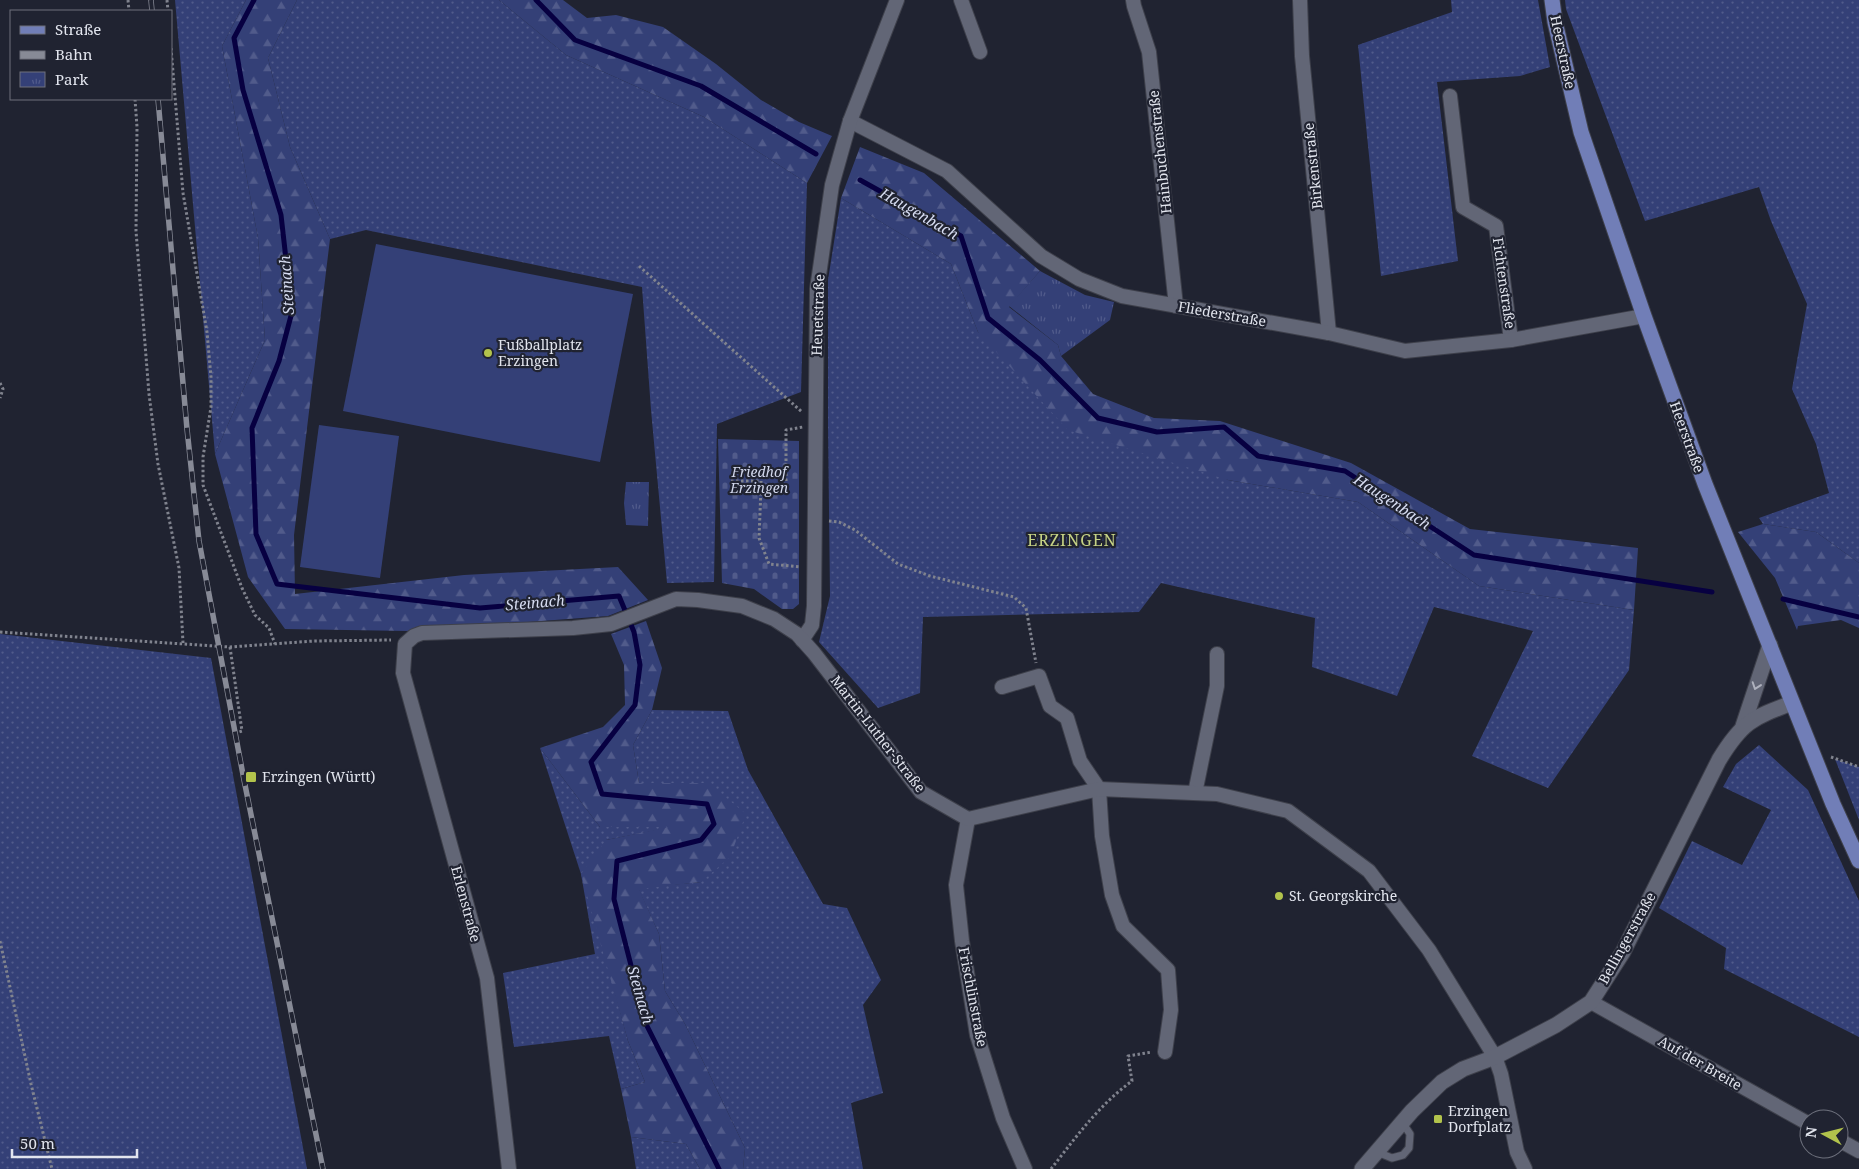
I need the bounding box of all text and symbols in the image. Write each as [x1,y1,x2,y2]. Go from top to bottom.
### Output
legend [10,10,172,100]
street label: Heerstraße [1546,13,1581,90]
text: Straße [55,19,101,39]
text: Bahn [55,44,93,64]
text: Park [55,69,89,89]
street label: Hainbuchenstraße [1144,89,1175,215]
street label: Birkenstraße [1299,122,1326,210]
water label: Haugenbach [876,182,962,244]
street label: Fichtenstraße [1489,236,1520,330]
water label: Steinach [274,255,298,315]
street label: Heuetstraße [807,274,828,356]
street label: Fliederstraße [1176,296,1268,331]
place label: Fußballplatz Erzingen [498,335,582,370]
marker: Fußballplatz Erzingen [482,347,494,359]
street label: Heerstraße [1666,398,1709,475]
park label: Friedhof Erzingen [729,462,789,497]
water label: Haugenbach [1349,468,1435,533]
district label: ERZINGEN [1027,529,1117,551]
water label: Steinach [504,589,565,615]
street label: Martin-Luther-Straße [827,671,930,796]
one-way arrow [1752,681,1762,689]
place label: Erzingen (Württ) [262,767,376,786]
marker: Erzingen (Württ) [244,770,258,784]
street label: Erlenstraße [447,864,486,944]
place label: St. Georgskirche [1289,886,1397,905]
street label: Bellingerstraße [1593,888,1660,987]
marker: St. Georgskirche [1273,890,1285,902]
street label: Frischlinstraße [955,945,992,1048]
water label: Steinach [623,963,659,1026]
street label: Auf der Breite [1655,1031,1746,1094]
place label: Erzingen Dorfplatz [1448,1101,1511,1136]
north arrow [1799,1109,1849,1159]
marker: Erzingen Dorfplatz [1432,1113,1444,1125]
scale bar [12,1126,138,1158]
text: N [1800,1126,1821,1139]
text: 50 m [20,1133,55,1153]

